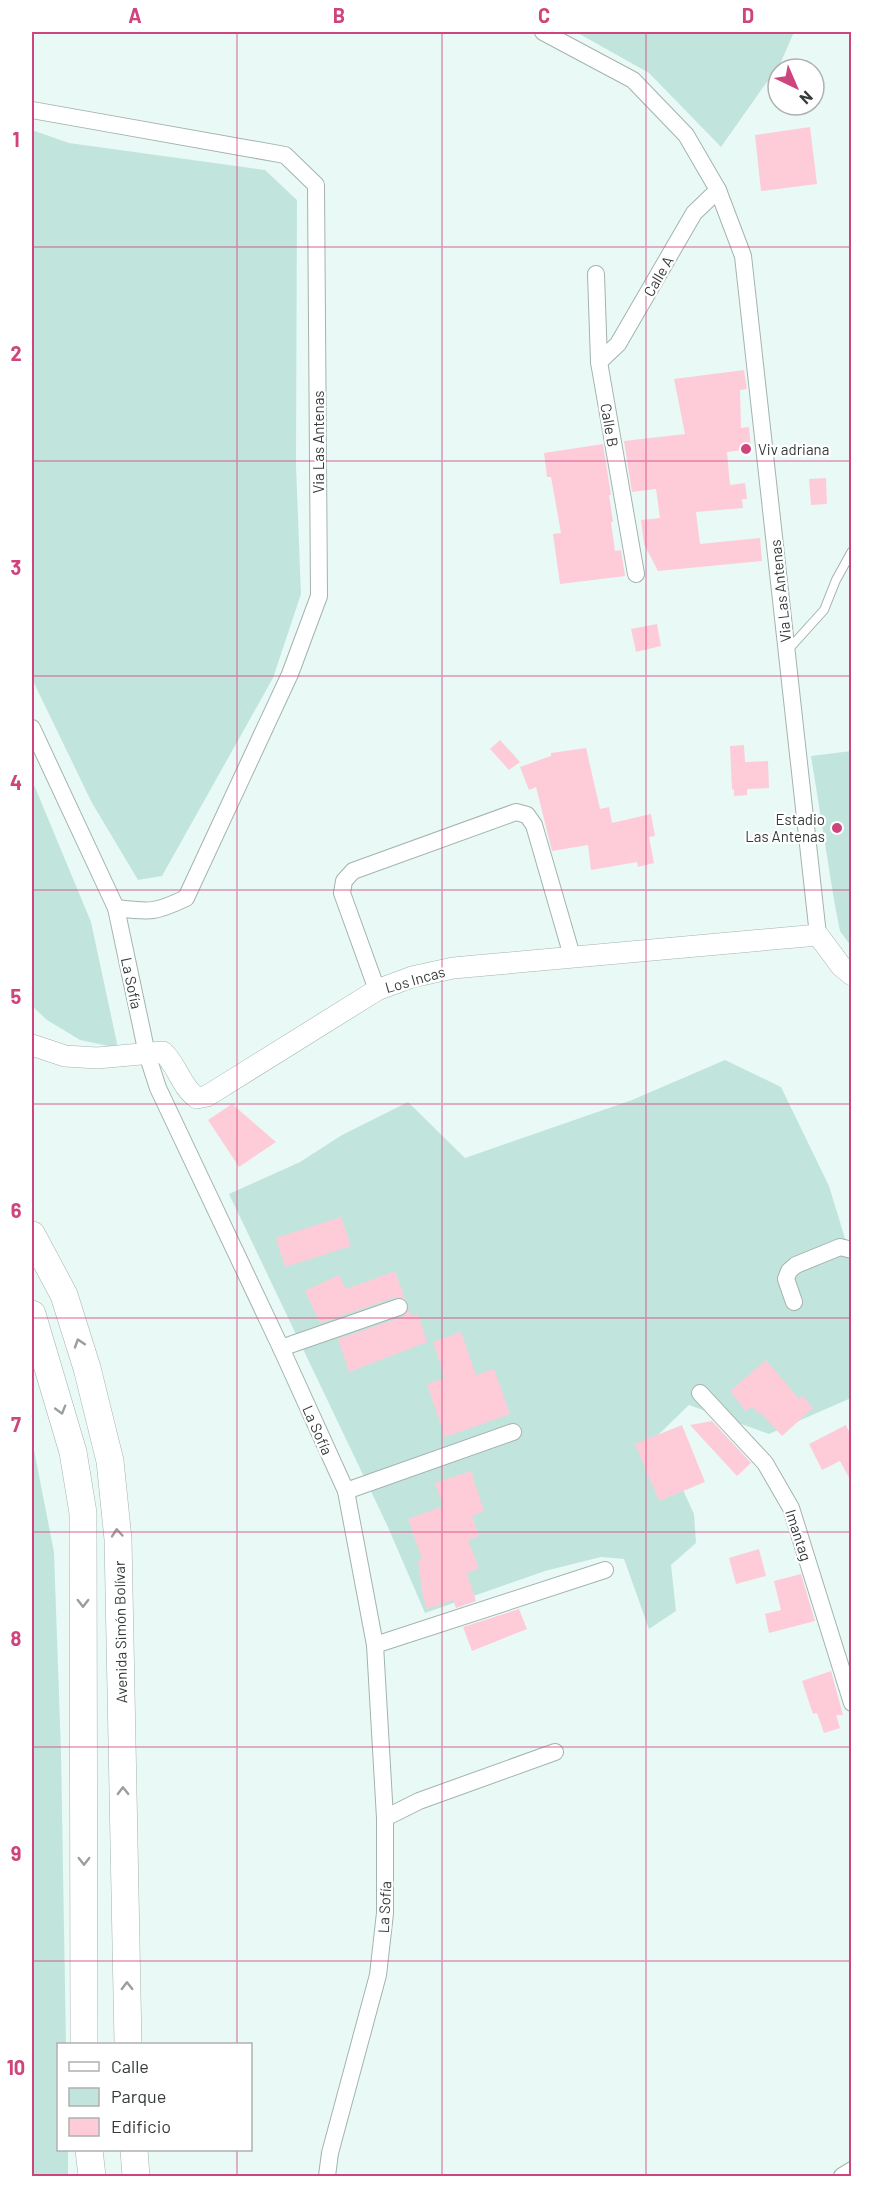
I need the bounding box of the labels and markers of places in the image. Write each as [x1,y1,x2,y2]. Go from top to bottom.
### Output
place label: Viv adriana [758,440,829,458]
marker: Viv adriana [739,442,753,456]
place label: Estadio Las Antenas [745,810,825,845]
marker: Estadio Las Antenas [830,821,844,835]

